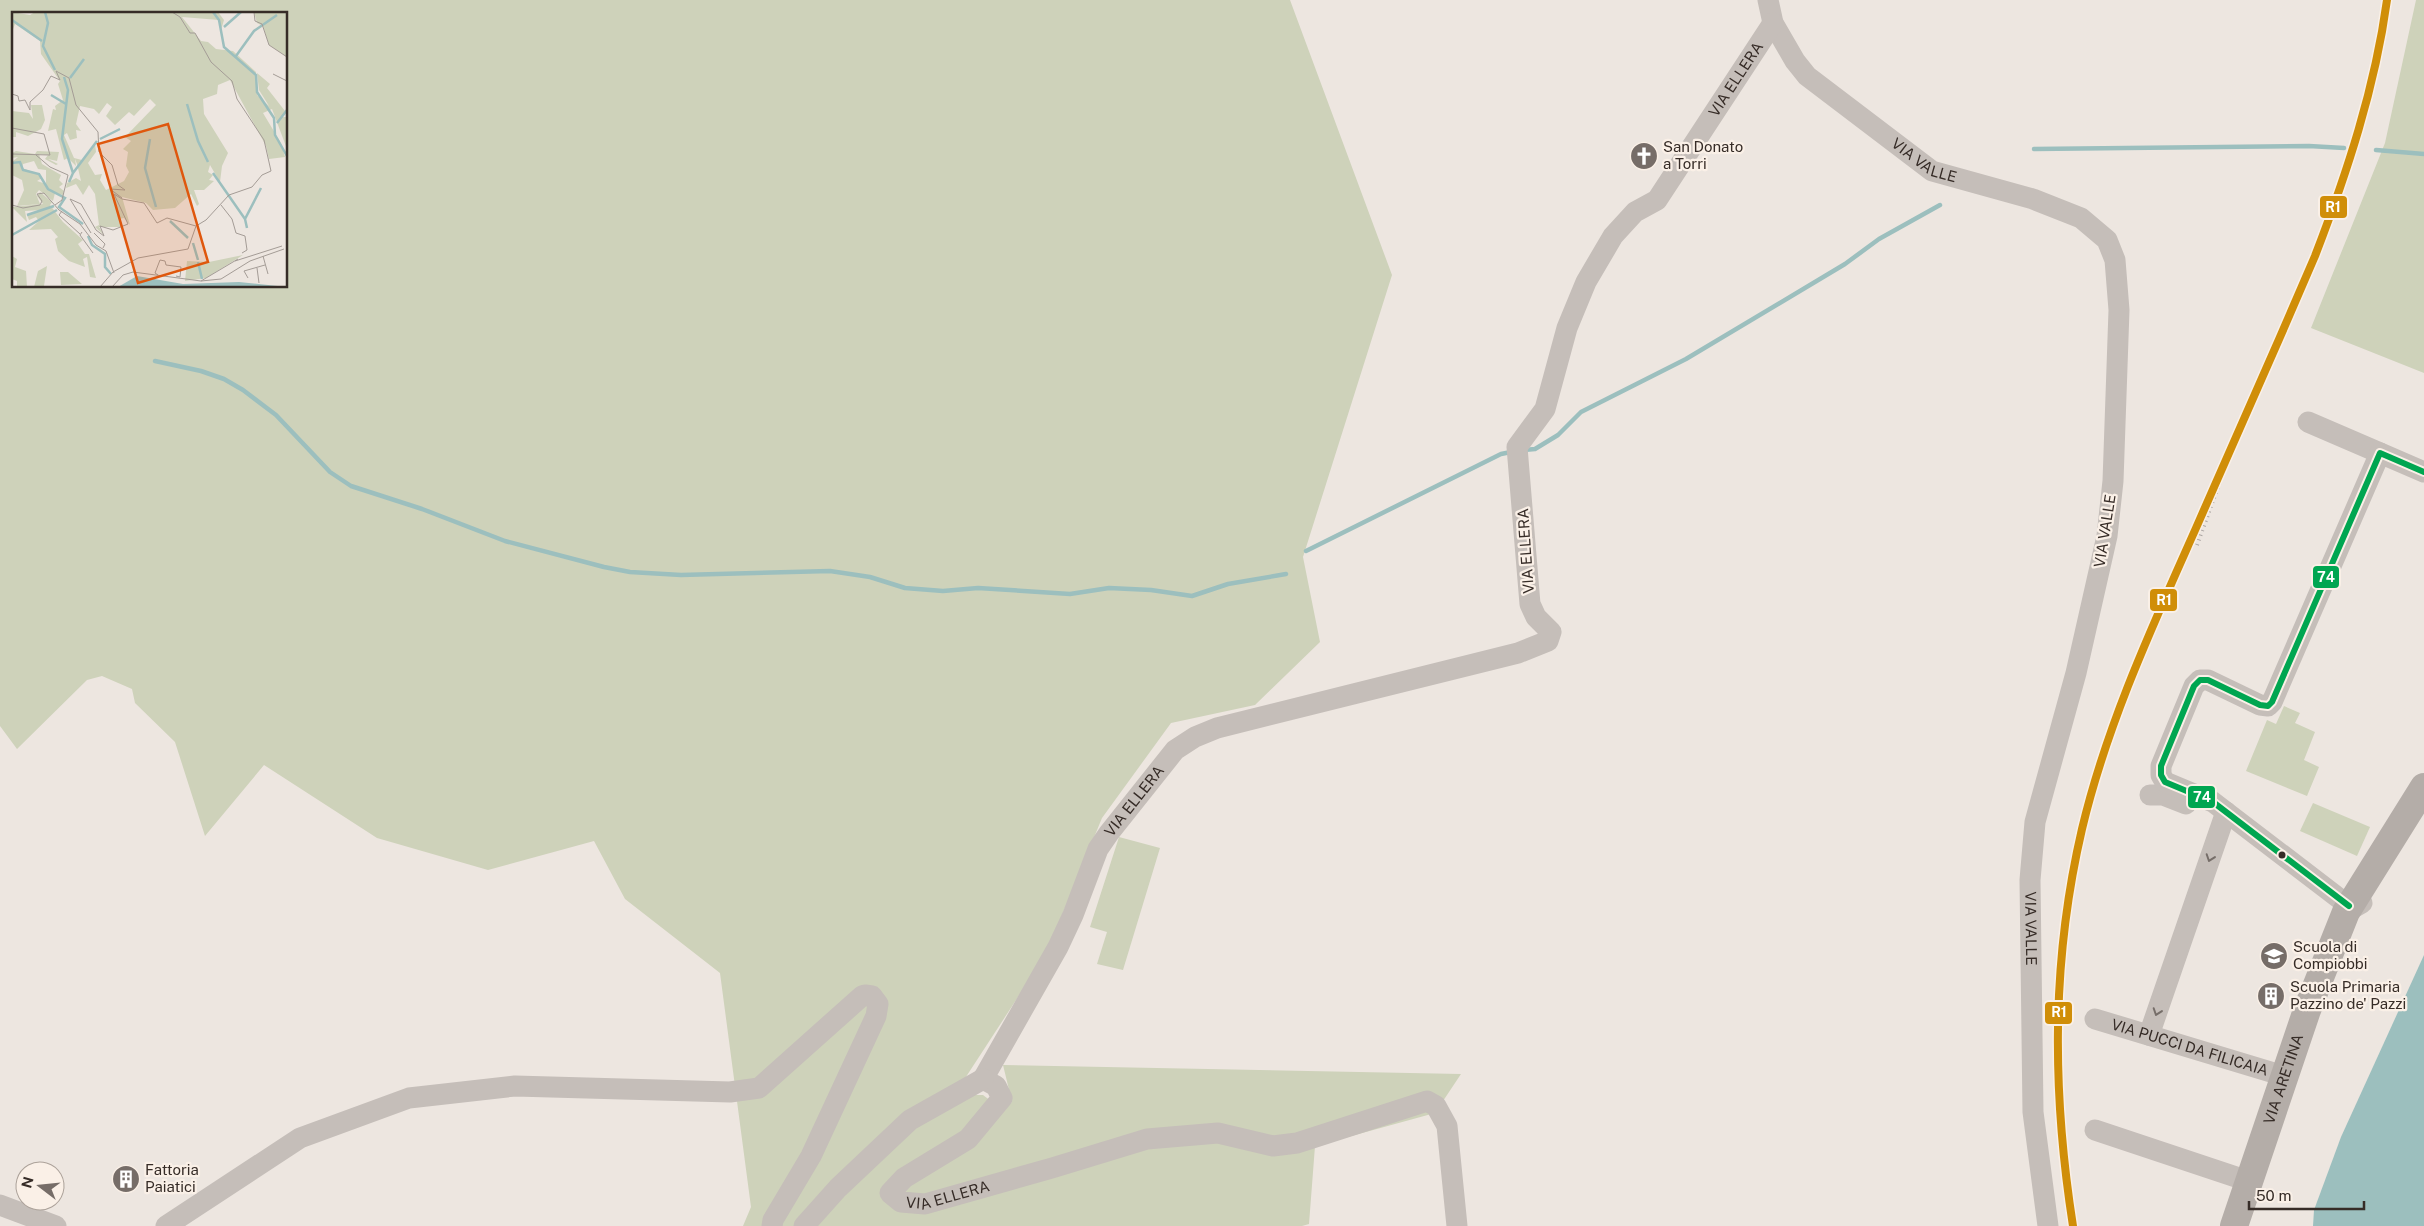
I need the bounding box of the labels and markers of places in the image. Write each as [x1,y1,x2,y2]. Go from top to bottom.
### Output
place label: San Donato a Torri [1663,138,1743,172]
church icon: San Donato a Torri [1629,141,1659,171]
unlabelled marker [2277,850,2287,860]
place label: Scuola di Compiobbi [2293,938,2368,972]
school or university icon: Scuola di Compiobbi [2259,941,2289,971]
place label: Scuola Primaria Pazzino de' Pazzi [2290,978,2406,1012]
building icon: Scuola Primaria Pazzino de' Pazzi [2256,981,2286,1011]
place label: Fattoria Paiatici [145,1161,199,1195]
building icon: Fattoria Paiatici [111,1164,141,1194]

